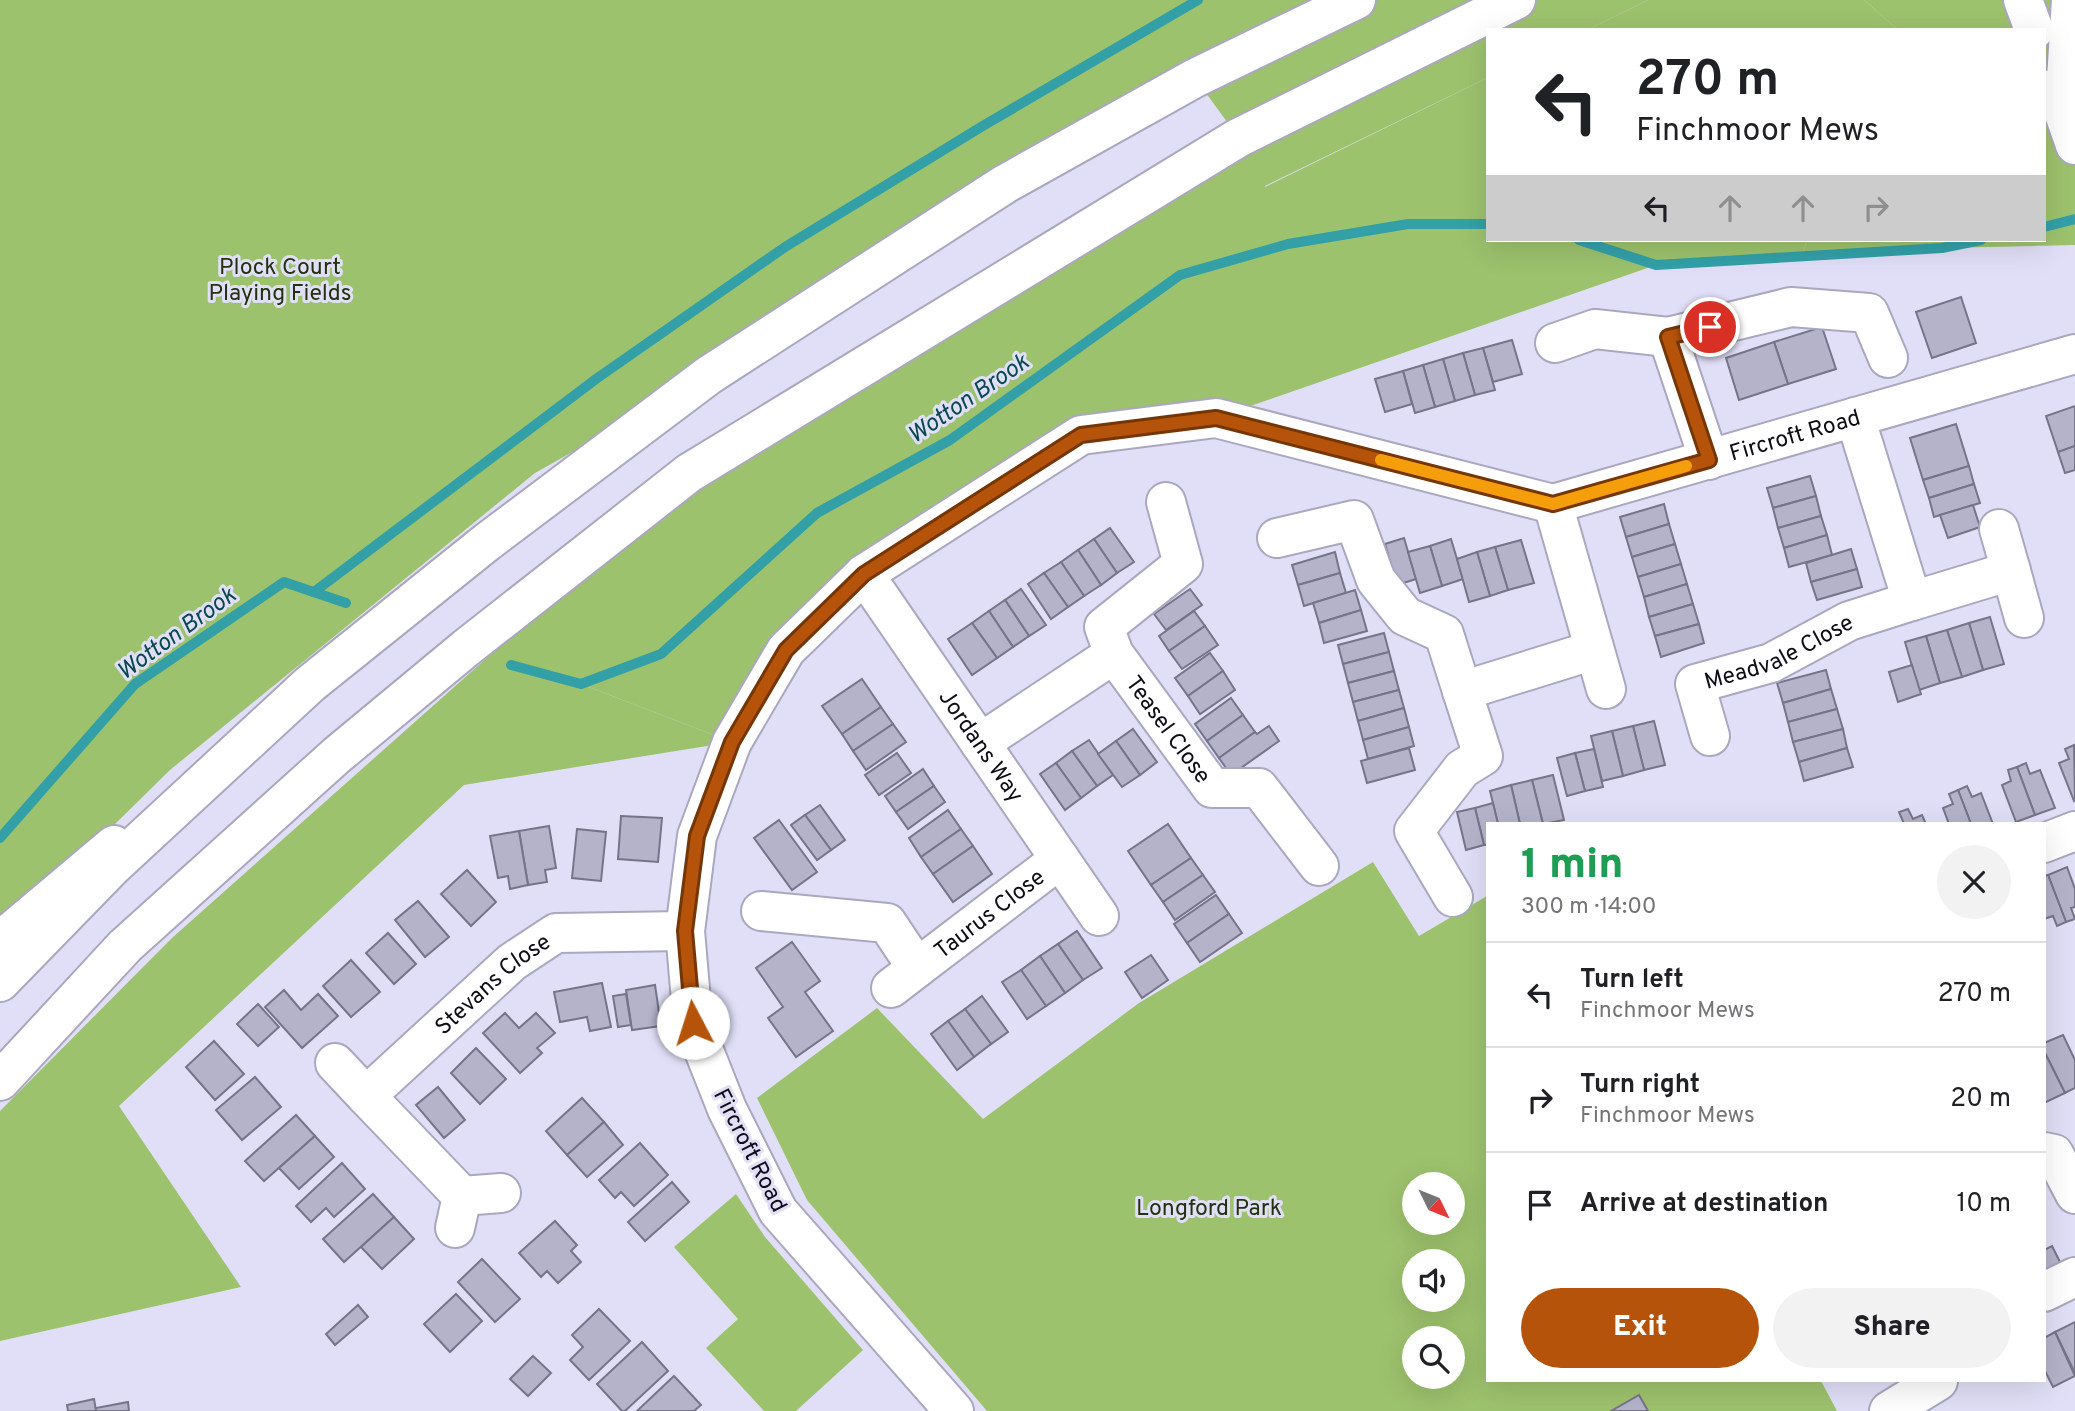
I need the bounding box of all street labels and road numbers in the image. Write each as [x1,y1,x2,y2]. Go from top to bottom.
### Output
street label: Fircroft Road [1727,404,1864,470]
street label: Meadvale Close [1701,609,1859,698]
street label: Teasel Close [1118,671,1216,790]
street label: Jordans Way [931,685,1029,809]
street label: Taurus Close [929,864,1051,967]
street label: Stevans Close [430,928,557,1042]
street label: Fircroft Road [705,1084,792,1218]

